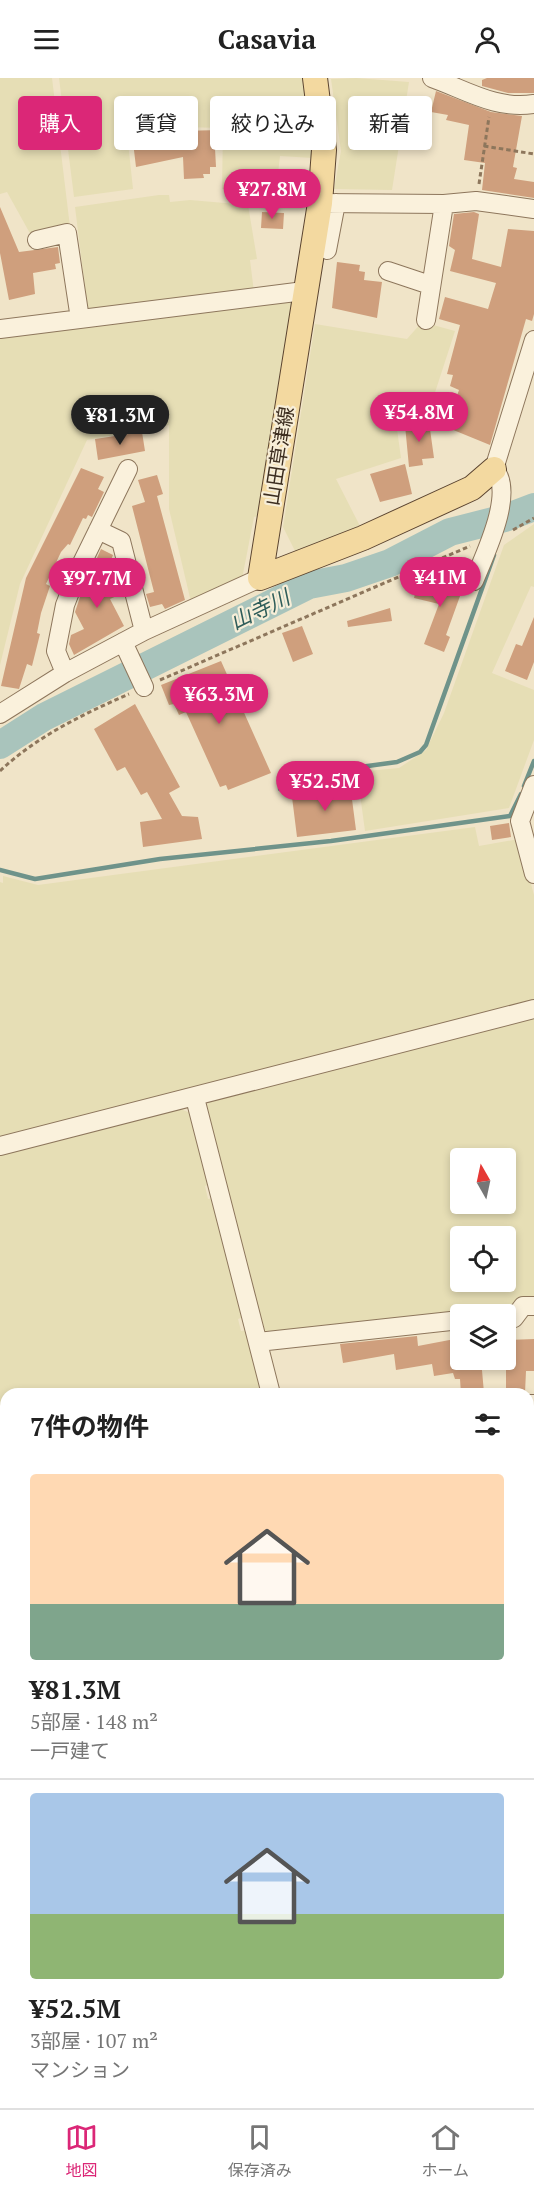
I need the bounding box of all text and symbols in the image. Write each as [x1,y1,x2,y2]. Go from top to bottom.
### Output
text: Casavia [218,21,316,57]
icon: menu [30,23,63,56]
icon: person [471,23,504,56]
chip: 購入 [18,96,102,150]
chip: 賃貸 [114,96,198,150]
chip: 絞り込み [210,96,336,150]
chip: 新着 [348,96,432,150]
pin: ¥27.8M [223,169,321,220]
text: ¥27.8M [238,175,306,202]
pin: ¥54.8M [370,392,468,443]
pin: ¥81.3M [71,395,169,446]
text: ¥54.8M [384,398,454,425]
text: ¥81.3M [85,401,155,428]
street label: 山田草津線 [257,404,300,507]
pin: ¥41M [404,557,476,608]
pin: ¥97.7M [48,558,146,609]
text: ¥41M [414,563,466,590]
text: ¥97.7M [63,564,131,591]
water label: 山寺川 [225,582,296,635]
pin: ¥63.3M [170,674,268,725]
text: ¥63.3M [184,680,254,707]
pin: ¥52.5M [276,761,374,812]
text: ¥52.5M [290,767,360,794]
north arrow [450,1148,516,1214]
map controls [450,1148,516,1370]
button: locate [450,1226,516,1292]
button: layers [450,1304,516,1370]
icon: filters [471,1408,504,1441]
text: 7件の物件 [30,1409,149,1443]
icon: home [213,1513,321,1621]
text: ¥81.3M [30,1672,121,1706]
text: 5部屋 · 148 m² [30,1708,158,1735]
text: 一戸建て [30,1737,110,1764]
icon: home [213,1832,321,1940]
text: ¥52.5M [30,1991,121,2025]
text: 3部屋 · 107 m² [30,2027,158,2054]
text: マンション [30,2056,130,2083]
tab: 地図 [65,2121,98,2181]
tab: 保存済み [228,2121,292,2181]
tab: ホーム [422,2121,469,2181]

